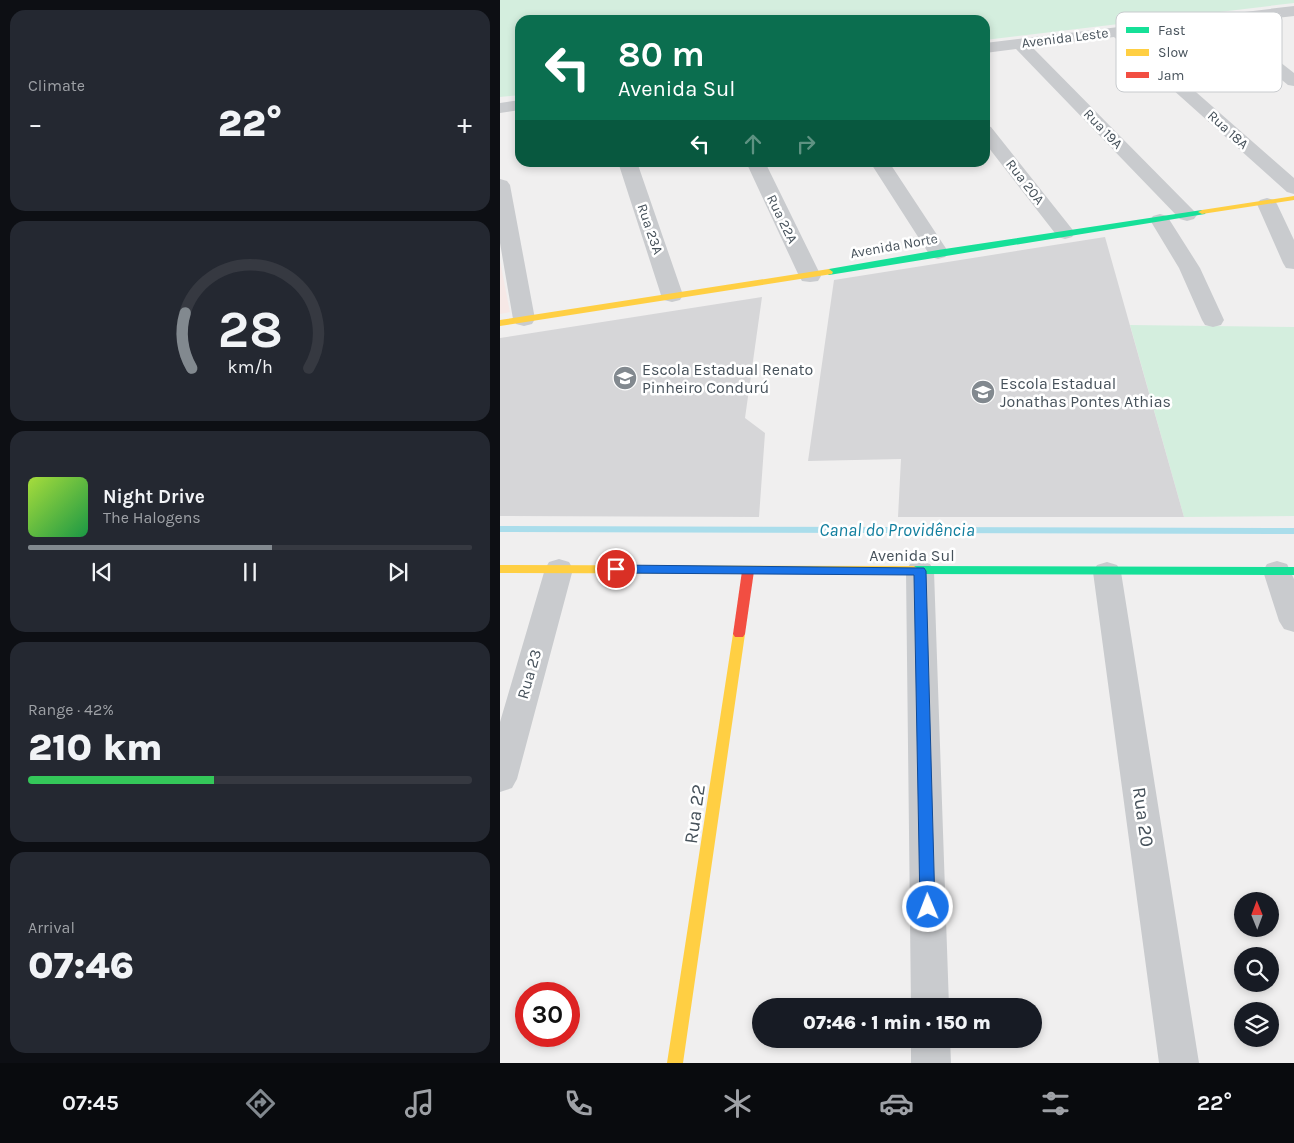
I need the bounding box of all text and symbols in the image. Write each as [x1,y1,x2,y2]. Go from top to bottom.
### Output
legend [1116,12,1282,92]
text: Fast [1158,22,1185,39]
street label: Avenida Leste [1021,24,1109,52]
text: 80 m [618,34,705,75]
icon: left [535,35,600,100]
text: Slow [1158,44,1188,61]
text: Jam [1158,67,1184,84]
text: Climate [28,76,85,95]
text: Avenida Sul [618,76,736,102]
text: 22° [218,101,282,146]
street label: Rua 19A [1080,106,1126,152]
text: − [28,107,43,140]
text: + [457,107,472,140]
street label: Rua 18A [1204,107,1252,153]
icon: left [686,130,714,158]
icon: ahead [739,130,767,158]
icon: right [792,130,820,158]
street label: Rua 20A [1002,156,1048,208]
street label: Rua 22A [763,192,801,246]
street label: Rua 23A [633,201,667,257]
street label: Avenida Norte [849,230,939,262]
text: 28 [217,299,283,360]
text: km/h [227,357,273,378]
place label: Escola Estadual Renato Pinheiro Condurú [642,360,813,397]
school or university icon: Escola Estadual Renato Pinheiro Condurú [612,365,638,391]
place label: Escola Estadual Jonathas Pontes Athias [1000,374,1171,411]
school or university icon: Escola Estadual Jonathas Pontes Athias [970,379,996,405]
text: Night Drive [103,486,205,508]
text: The Halogens [103,508,201,527]
water label: Canal do Providência [819,519,975,541]
street label: Avenida Sul [869,546,955,565]
pin [595,548,637,590]
icon: arrive [602,555,630,583]
icon: previous [88,558,116,586]
icon: pause [236,558,264,586]
icon: next [384,558,412,586]
street label: Rua 23 [513,647,545,701]
text: Range · 42% [28,700,114,719]
text: 210 km [28,725,163,770]
street label: Rua 22 [680,783,710,845]
street label: Rua 20 [1128,786,1158,848]
position arrow [901,880,953,932]
north arrow [1234,892,1279,938]
map controls [1234,892,1279,1047]
text: Arrival [28,918,75,937]
text: 07:46 [28,943,134,988]
button: search [1234,947,1279,992]
speed limit sign: 30 [515,982,580,1047]
button: layers [1234,1002,1279,1047]
text: 07:46 · 1 min · 150 m [803,1012,991,1034]
icon: directions [243,1086,278,1121]
icon: music [402,1086,437,1121]
icon: phone [561,1086,596,1121]
icon: climate [720,1086,755,1121]
icon: car [879,1086,914,1121]
icon: filters [1038,1086,1073,1121]
text: 07:45 [62,1090,119,1116]
text: 22° [1197,1090,1232,1116]

